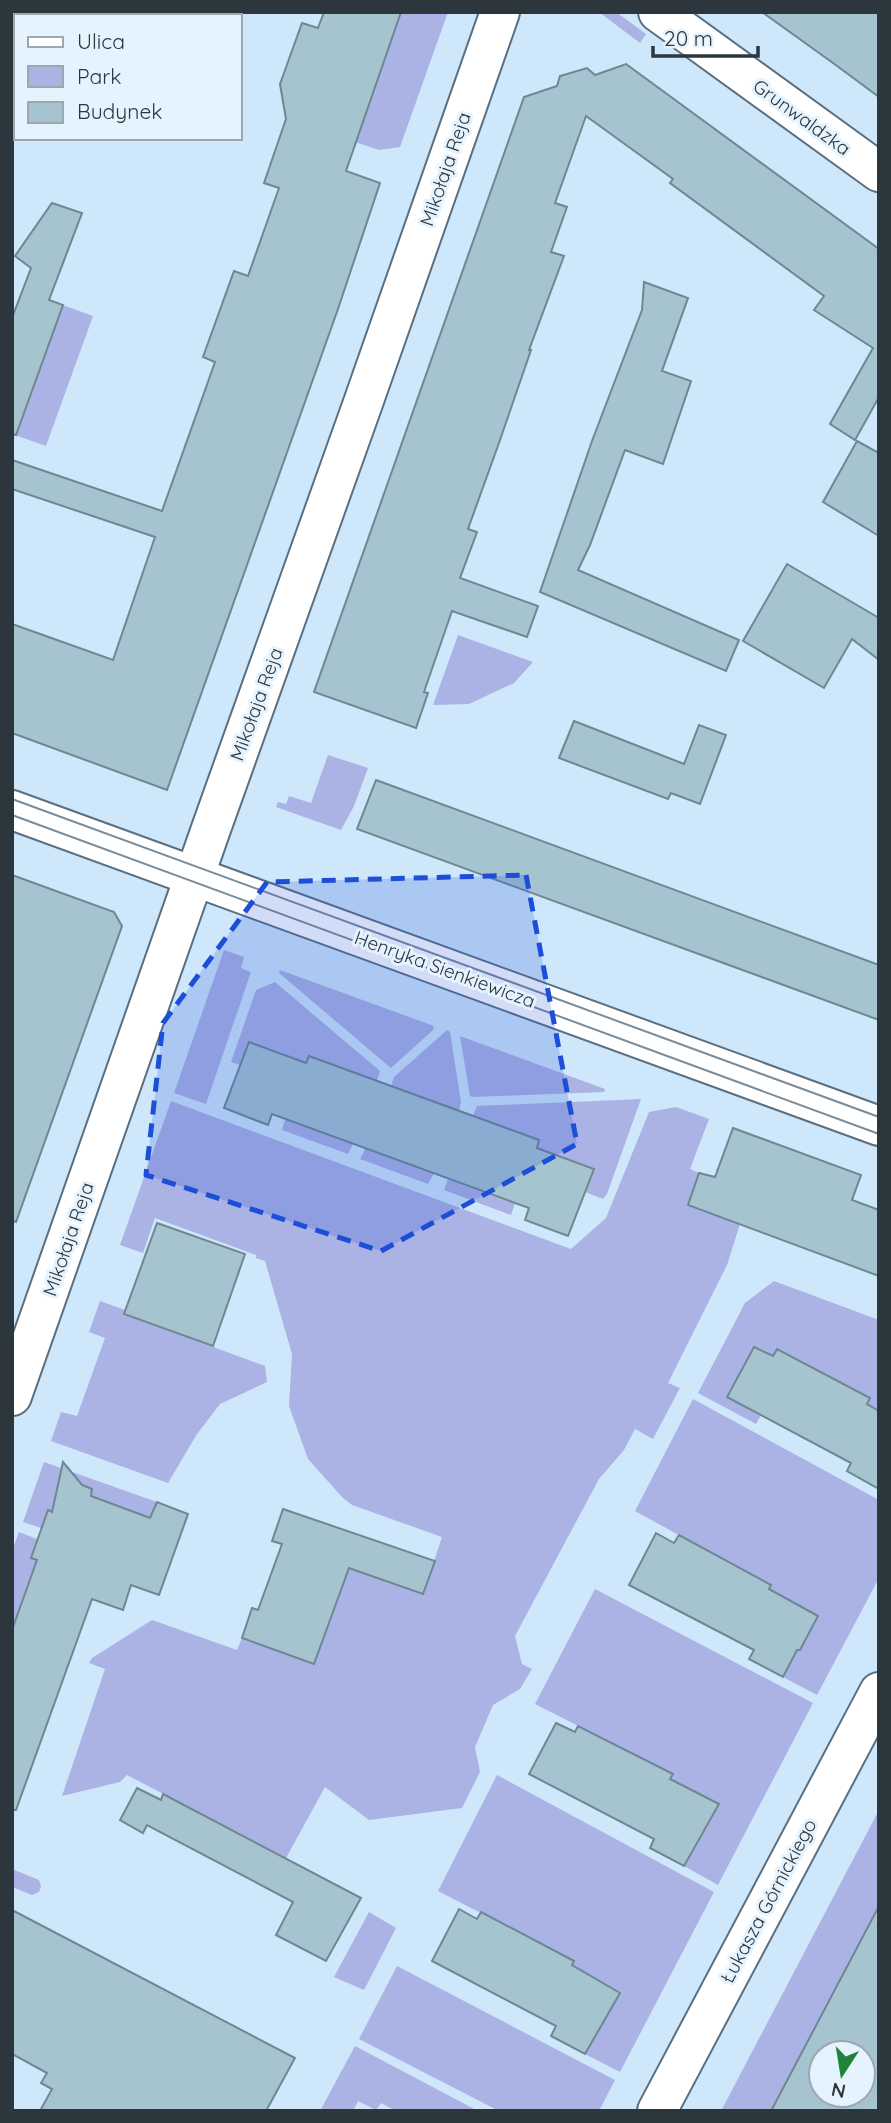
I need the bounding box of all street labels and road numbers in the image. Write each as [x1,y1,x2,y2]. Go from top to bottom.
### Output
street label: Grunwaldzka [749,74,855,160]
street label: Mikołaja Reja [414,109,476,229]
street label: Mikołaja Reja [224,644,288,764]
street label: Henryka Sienkiewicza [351,925,539,1013]
street label: Mikołaja Reja [37,1179,99,1299]
street label: Łukasza Górnickiego [714,1815,822,1987]

